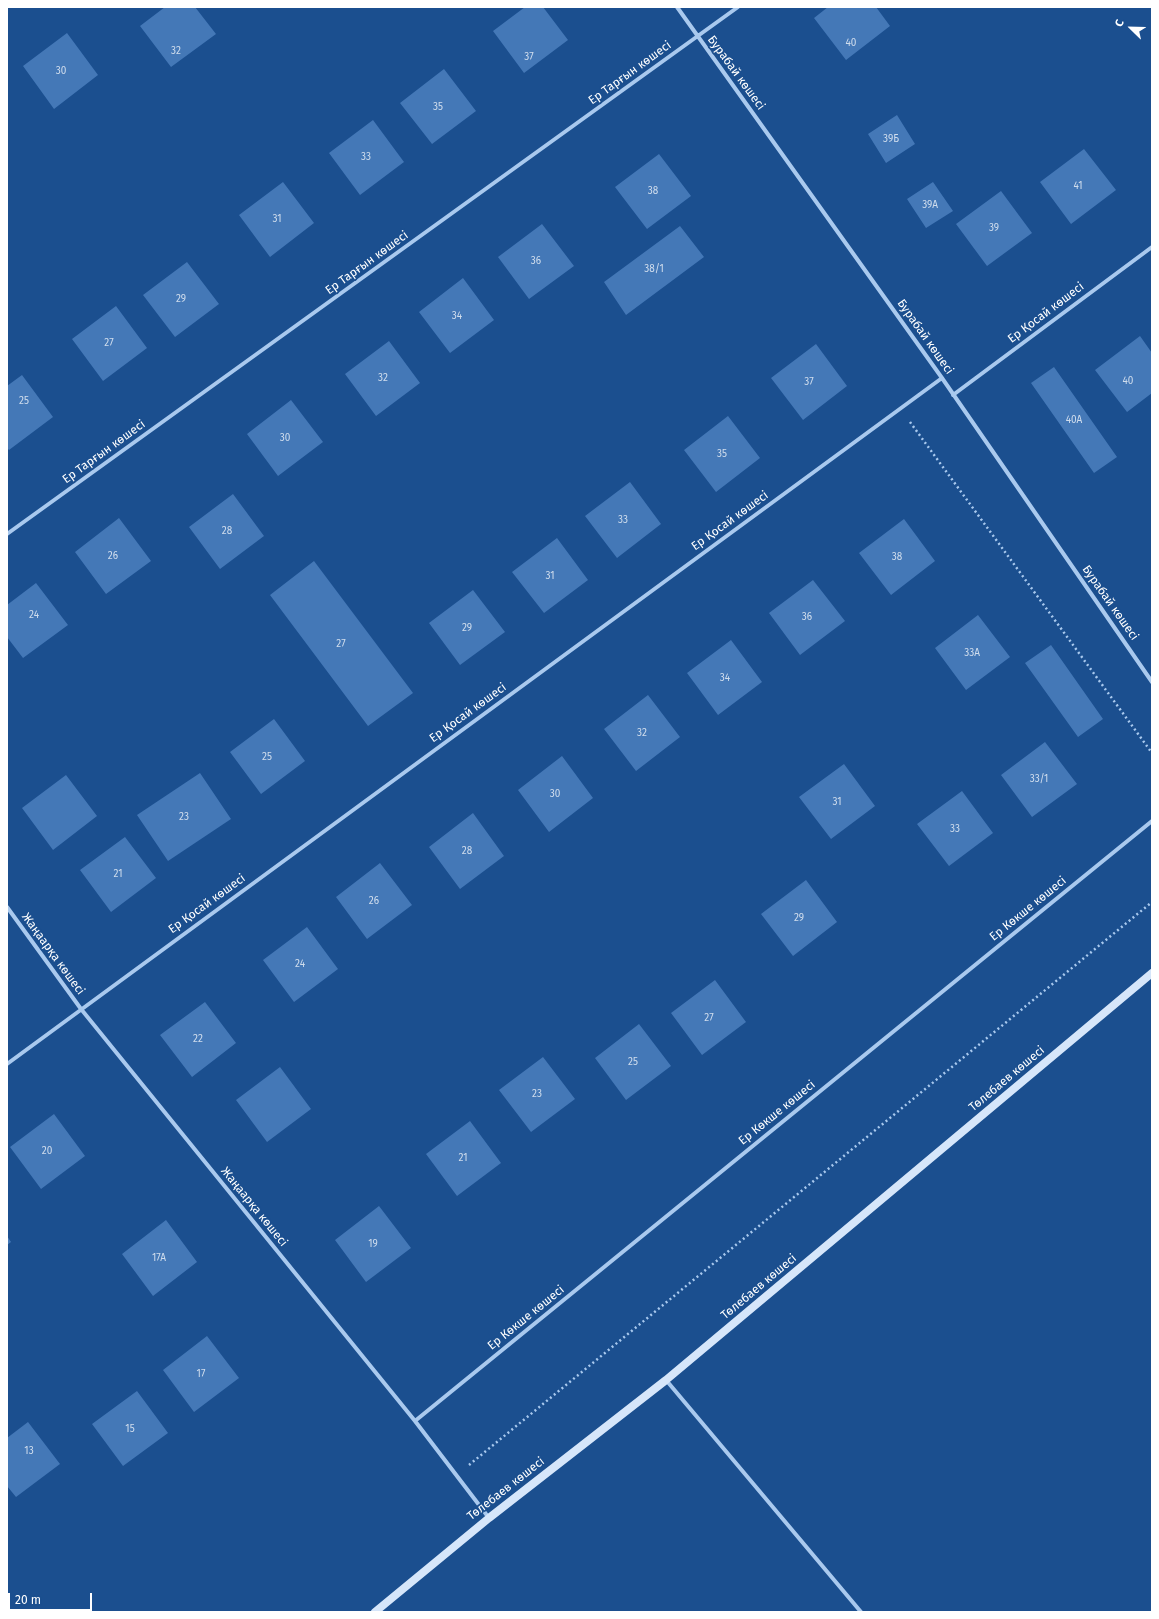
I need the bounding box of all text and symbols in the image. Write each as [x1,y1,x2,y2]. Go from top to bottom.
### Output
north arrow [1111,8,1151,48]
text: С [1112,18,1127,29]
street label: Бурабай көшесі [704,33,768,113]
house number: 40 [846,37,856,49]
street label: Ер Тарғын көшесі [586,38,674,108]
house number: 32 [171,45,181,57]
house number: 37 [524,51,534,63]
house number: 30 [56,65,66,77]
house number: 35 [433,101,443,113]
house number: 39Б [883,133,899,145]
house number: 33 [361,151,371,163]
house number: 41 [1073,180,1083,192]
house number: 38 [648,185,658,197]
house number: 39А [922,199,938,211]
house number: 31 [272,213,282,225]
house number: 39 [989,222,999,234]
street label: Ер Тарғын көшесі [323,228,411,298]
house number: 36 [531,255,541,267]
house number: 38/1 [644,263,664,275]
street label: Ер Қосай көшесі [1005,280,1087,346]
house number: 29 [176,293,186,305]
street label: Бурабай көшесі [894,297,956,377]
house number: 34 [452,310,462,322]
house number: 27 [104,337,114,349]
house number: 32 [378,372,388,384]
house number: 40 [1123,375,1133,387]
house number: 37 [804,376,814,388]
house number: 25 [19,395,29,407]
house number: 40А [1066,414,1082,426]
street label: Ер Тарғын көшесі [60,417,148,487]
house number: 30 [280,432,290,444]
house number: 35 [717,448,727,460]
street label: Ер Қосай көшесі [689,488,771,554]
house number: 33 [618,514,628,526]
house number: 28 [222,525,232,537]
house number: 26 [108,550,118,562]
house number: 38 [892,551,902,563]
street label: Бурабай көшесі [1079,563,1141,643]
house number: 31 [545,570,555,582]
house number: 24 [29,609,39,621]
house number: 36 [802,611,812,623]
house number: 29 [462,622,472,634]
house number: 27 [336,638,346,650]
house number: 33А [964,647,980,659]
house number: 34 [720,672,730,684]
street label: Ер Қосай көшесі [427,680,509,746]
house number: 32 [637,727,647,739]
house number: 25 [262,751,272,763]
house number: 33/1 [1030,773,1048,785]
house number: 30 [550,788,560,800]
house number: 31 [832,796,842,808]
house number: 23 [179,811,189,823]
house number: 33 [950,823,960,835]
house number: 28 [462,845,472,857]
house number: 21 [113,868,123,880]
street label: Ер Қосай көшесі [166,871,248,937]
street label: Ер Көкше көшесі [987,874,1069,944]
house number: 26 [369,895,379,907]
street label: Жаңаарқа көшесі [18,910,88,998]
house number: 29 [794,912,804,924]
house number: 24 [295,958,305,970]
house number: 27 [704,1012,714,1024]
house number: 22 [193,1033,203,1045]
street label: Төлебаев көшесі [966,1043,1048,1115]
house number: 25 [628,1056,638,1068]
street label: Ер Көкше көшесі [736,1078,818,1148]
house number: 23 [532,1088,542,1100]
house number: 20 [42,1145,52,1157]
house number: 21 [458,1152,468,1164]
street label: Жаңаарқа көшесі [218,1164,290,1250]
house number: 19 [368,1238,378,1250]
street label: Төлебаев көшесі [718,1251,800,1323]
house number: 17А [152,1252,166,1264]
street label: Ер Көкше көшесі [485,1283,567,1353]
house number: 17 [197,1368,205,1380]
house number: 15 [125,1423,135,1435]
house number: 13 [24,1445,34,1457]
street label: Төлебаев көшесі [465,1454,547,1524]
scale bar [10,1585,94,1611]
text: 20 m [15,1593,41,1607]

